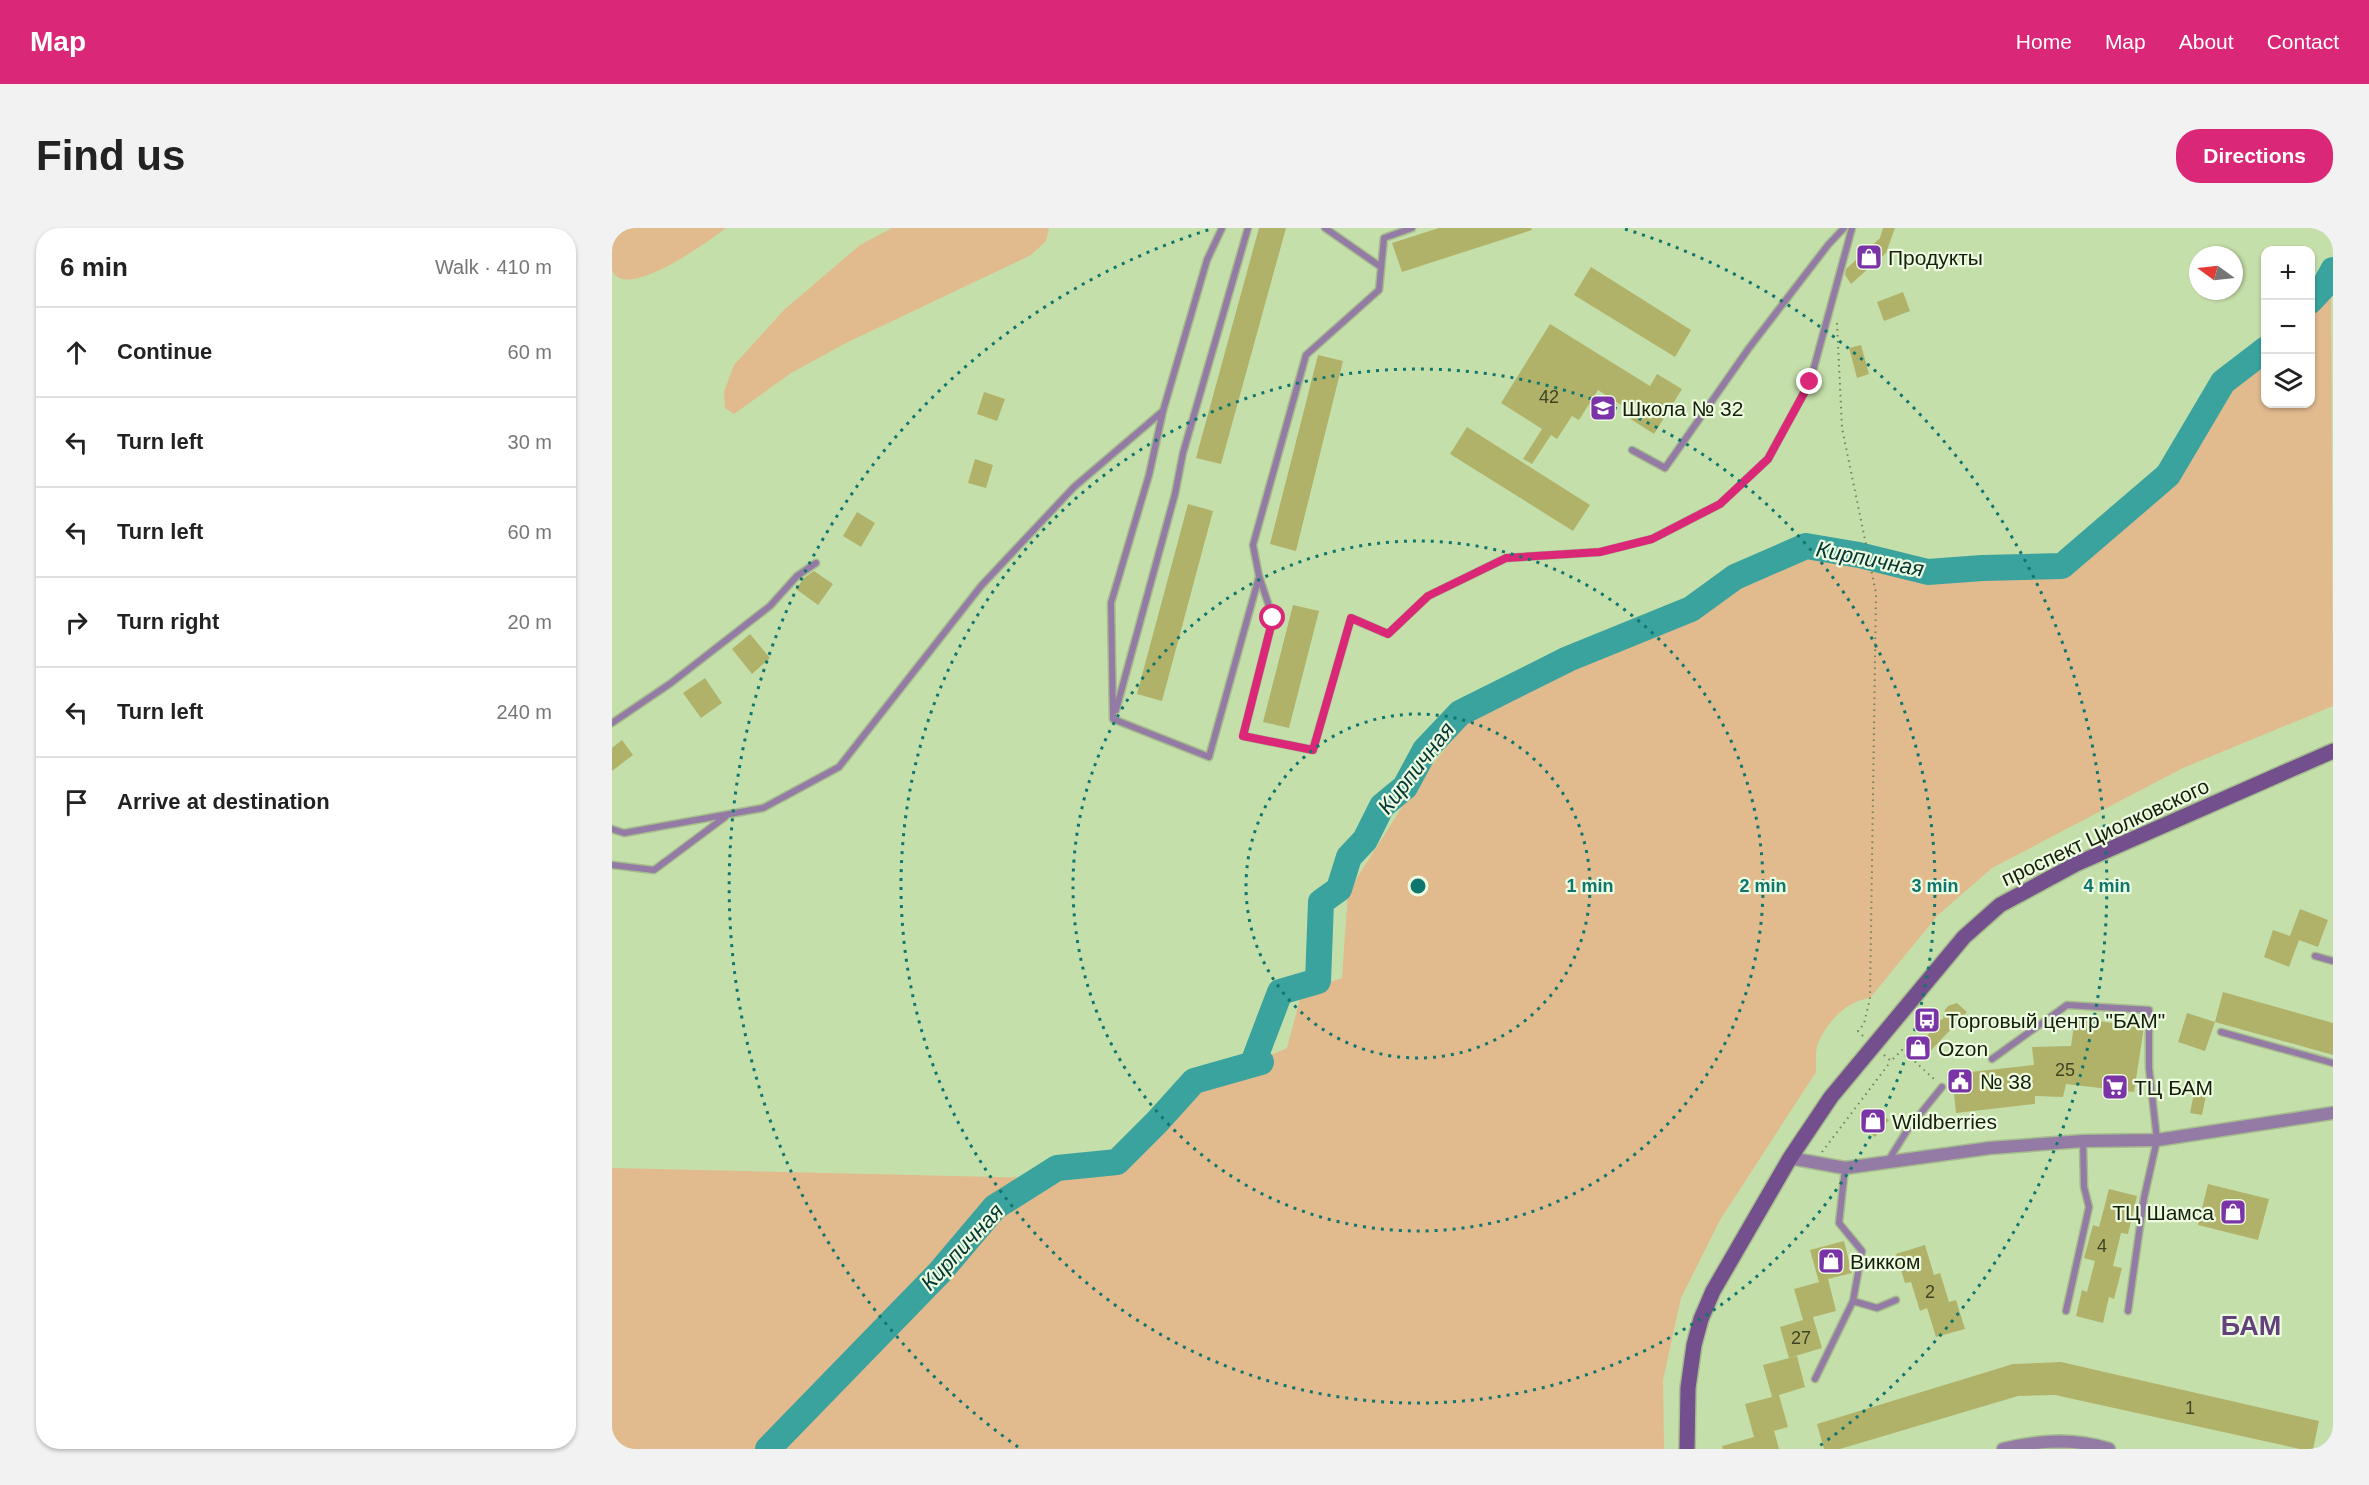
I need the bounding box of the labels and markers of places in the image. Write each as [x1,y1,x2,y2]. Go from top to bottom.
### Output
shop icon: Продукты [1854,242,1884,272]
place label: Продукты [1888,246,1983,269]
school or university icon: Школа № 32 [1588,393,1618,423]
place label: Школа № 32 [1622,397,1743,420]
centre of rings [1408,876,1428,896]
bus stop icon: Торговый центр "БАМ" [1912,1005,1942,1035]
place label: Торговый центр "БАМ" [1946,1009,2165,1032]
shop icon: Ozon [1903,1033,1933,1063]
place label: Ozon [1938,1037,1988,1060]
public building icon: № 38 [1945,1066,1975,1096]
place label: № 38 [1980,1070,2032,1093]
supermarket icon: ТЦ БАМ [2100,1072,2130,1102]
place label: ТЦ БАМ [2134,1076,2213,1099]
shop icon: Wildberries [1858,1106,1888,1136]
place label: Wildberries [1892,1110,1997,1133]
shop icon: ТЦ Шамса [2218,1197,2248,1227]
place label: ТЦ Шамса [2112,1201,2214,1224]
shop icon: Викком [1816,1246,1846,1276]
place label: Викком [1850,1250,1920,1273]

